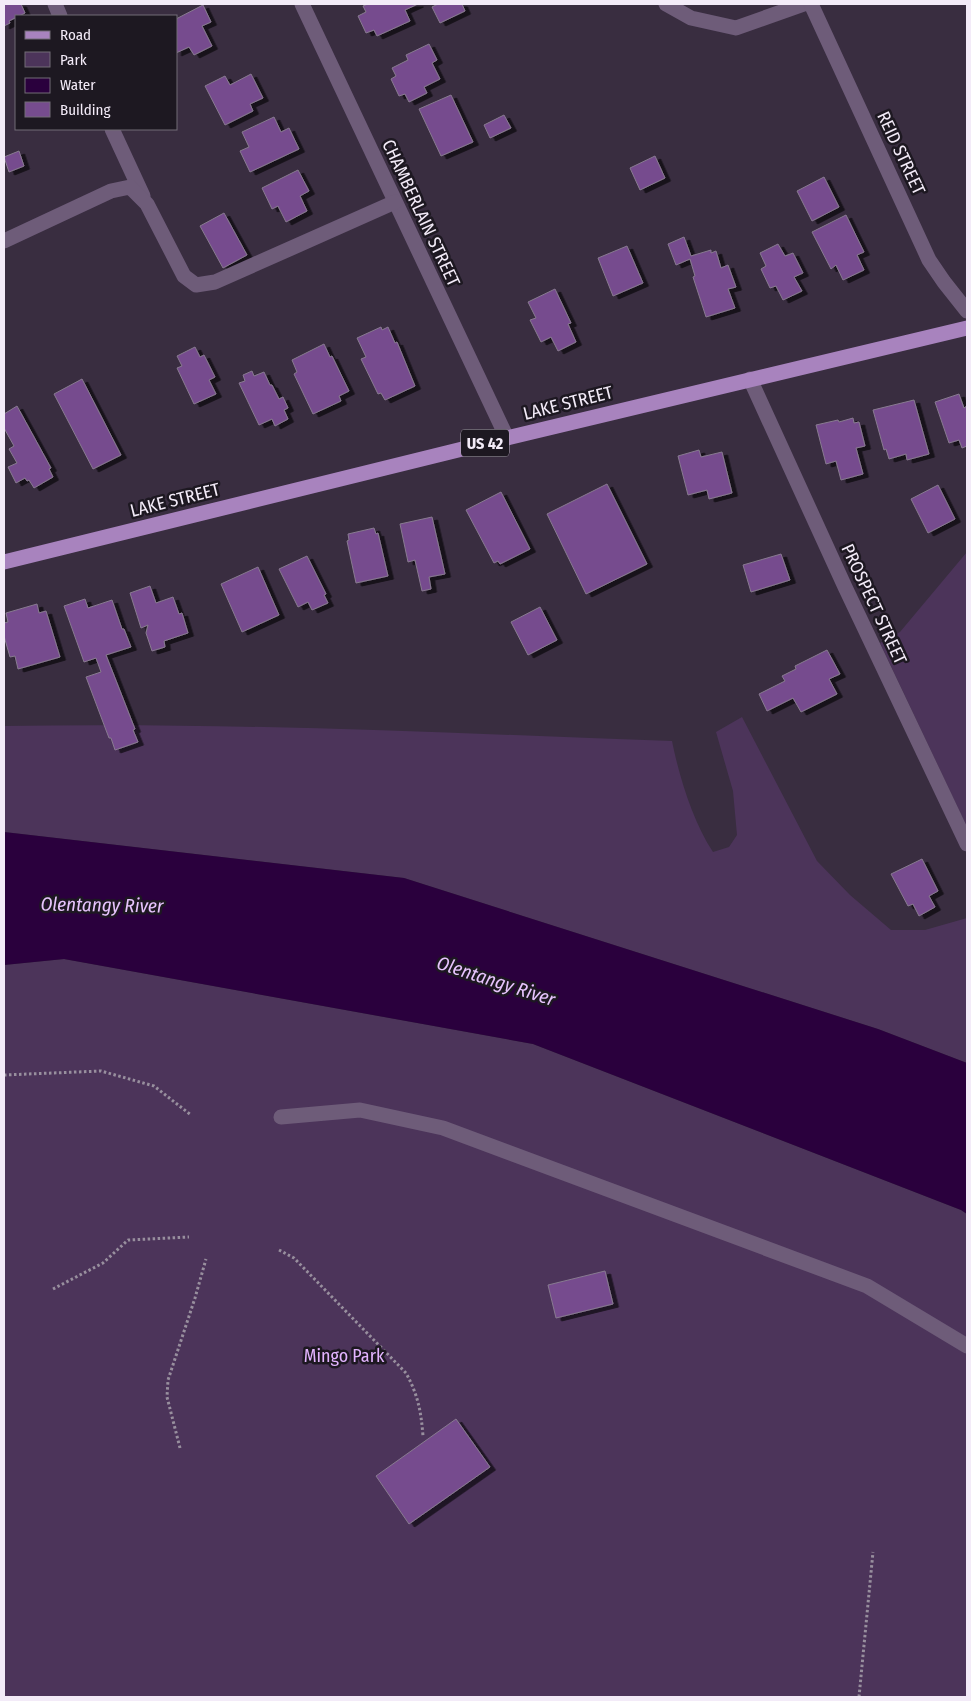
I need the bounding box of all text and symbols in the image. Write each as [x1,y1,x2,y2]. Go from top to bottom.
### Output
legend [15,15,178,130]
text: Road [60,26,91,44]
text: Park [60,51,87,69]
text: Water [60,76,96,94]
text: Building [60,101,111,119]
street label: REID STREET [872,108,930,199]
street label: CHAMBERLAIN STREET [377,136,465,291]
street label: LAKE STREET [521,381,616,425]
road number: US 42 [461,429,509,456]
street label: LAKE STREET [128,478,223,522]
street label: PROSPECT STREET [836,540,912,668]
water label: Olentangy River [40,892,165,918]
water label: Olentangy River [434,951,559,1011]
park label: Mingo Park [304,1345,385,1367]

